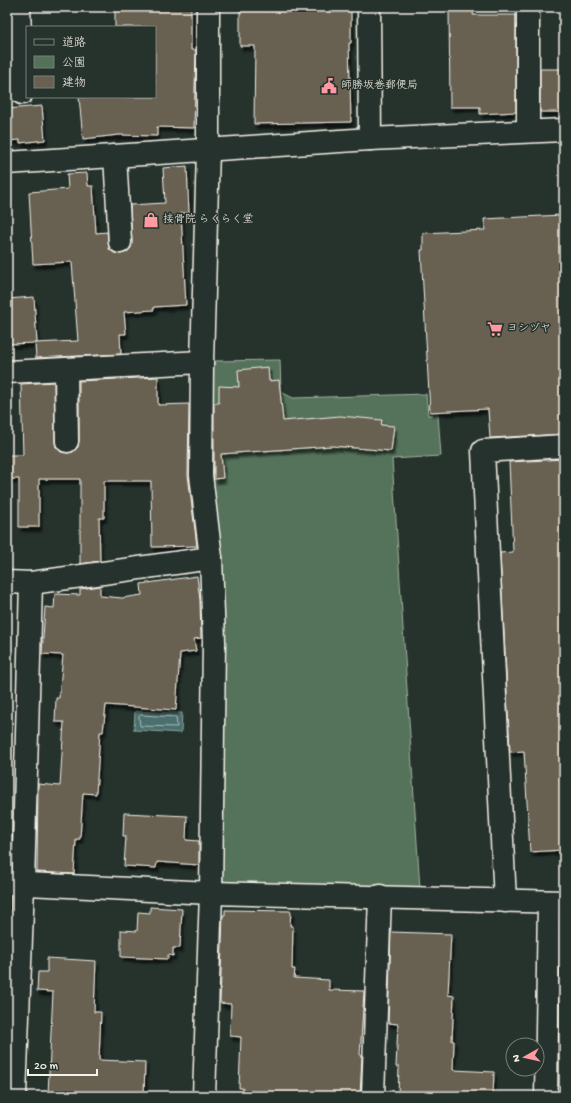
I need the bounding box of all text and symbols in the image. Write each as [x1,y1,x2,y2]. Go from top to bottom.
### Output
legend [26,26,156,98]
text: 道路 [62,36,86,51]
text: 公園 [62,56,86,71]
text: 建物 [62,76,86,91]
public building icon: 師勝坂巻郵便局 [320,77,338,95]
place label: 師勝坂巻郵便局 [341,79,418,92]
shop icon: 接骨院 らくらく堂 [142,211,160,229]
place label: 接骨院 らくらく堂 [163,213,254,226]
supermarket icon: ヨシヅヤ [486,320,504,338]
place label: ヨシヅヤ [507,322,551,335]
north arrow [505,1037,545,1077]
scale bar [28,1051,97,1077]
text: N [511,1054,524,1063]
text: 20 m [34,1060,59,1074]

